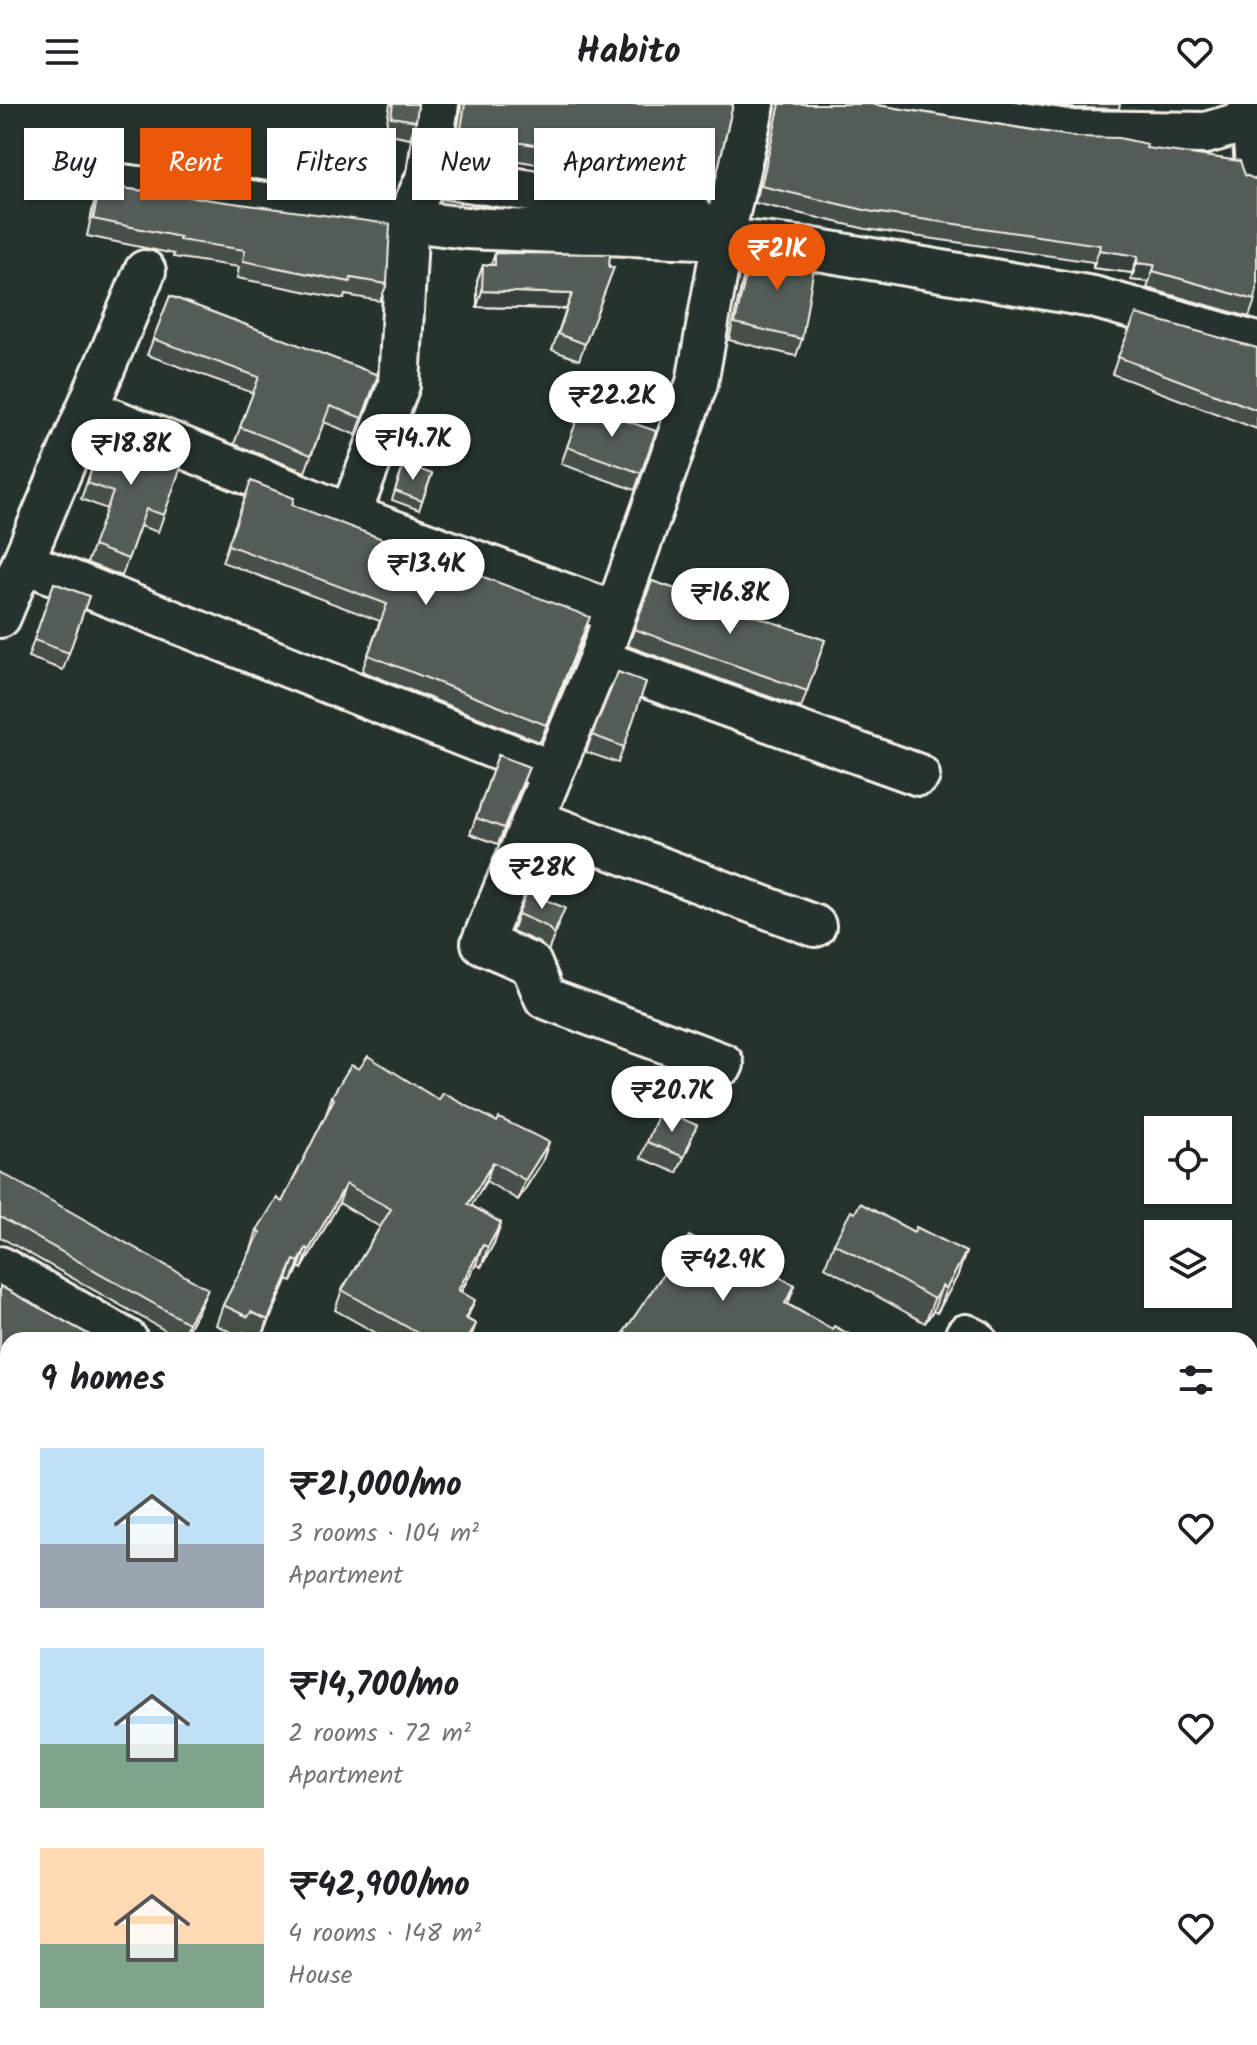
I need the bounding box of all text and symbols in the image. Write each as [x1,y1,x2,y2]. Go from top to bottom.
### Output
text: Habito [576,24,681,81]
icon: menu [40,30,84,74]
icon: heart [1173,30,1217,74]
chip: Buy [24,128,124,200]
chip: Rent [140,128,251,200]
chip: Filters [267,128,396,200]
chip: New [412,128,518,200]
chip: Apartment [534,128,715,200]
pin: ₹21K [730,224,824,292]
text: ₹21K [746,229,808,271]
pin: ₹22.2K [547,371,677,439]
text: ₹22.2K [567,376,657,418]
pin: ₹14.7K [348,414,478,482]
pin: ₹18.8K [66,419,196,487]
text: ₹14.7K [374,419,452,461]
text: ₹18.8K [90,424,172,466]
pin: ₹13.4K [361,539,491,607]
text: ₹13.4K [386,544,466,586]
pin: ₹16.8K [665,568,795,636]
text: ₹16.8K [689,573,771,615]
pin: ₹28K [495,843,589,911]
text: ₹28K [508,848,576,890]
pin: ₹20.7K [607,1066,737,1134]
text: ₹20.7K [629,1071,715,1113]
map controls [1144,1116,1232,1308]
button: locate [1144,1116,1232,1204]
button: layers [1144,1220,1232,1308]
pin: ₹42.9K [658,1235,788,1303]
text: ₹42.9K [680,1240,766,1282]
text: 9 homes [40,1353,165,1407]
icon: filters [1174,1358,1218,1402]
text: ₹21,000/mo [288,1459,462,1513]
icon: home [104,1480,200,1576]
icon: heart [1174,1506,1218,1550]
text: 3 rooms · 104 m² [288,1513,479,1555]
text: Apartment [288,1555,403,1597]
text: ₹14,700/mo [288,1659,459,1713]
icon: home [104,1680,200,1776]
icon: heart [1174,1706,1218,1750]
text: 2 rooms · 72 m² [288,1713,471,1755]
text: Apartment [288,1755,403,1797]
text: ₹42,900/mo [288,1859,470,1913]
icon: home [104,1880,200,1976]
icon: heart [1174,1906,1218,1950]
text: 4 rooms · 148 m² [288,1913,481,1955]
text: House [288,1955,352,1997]

